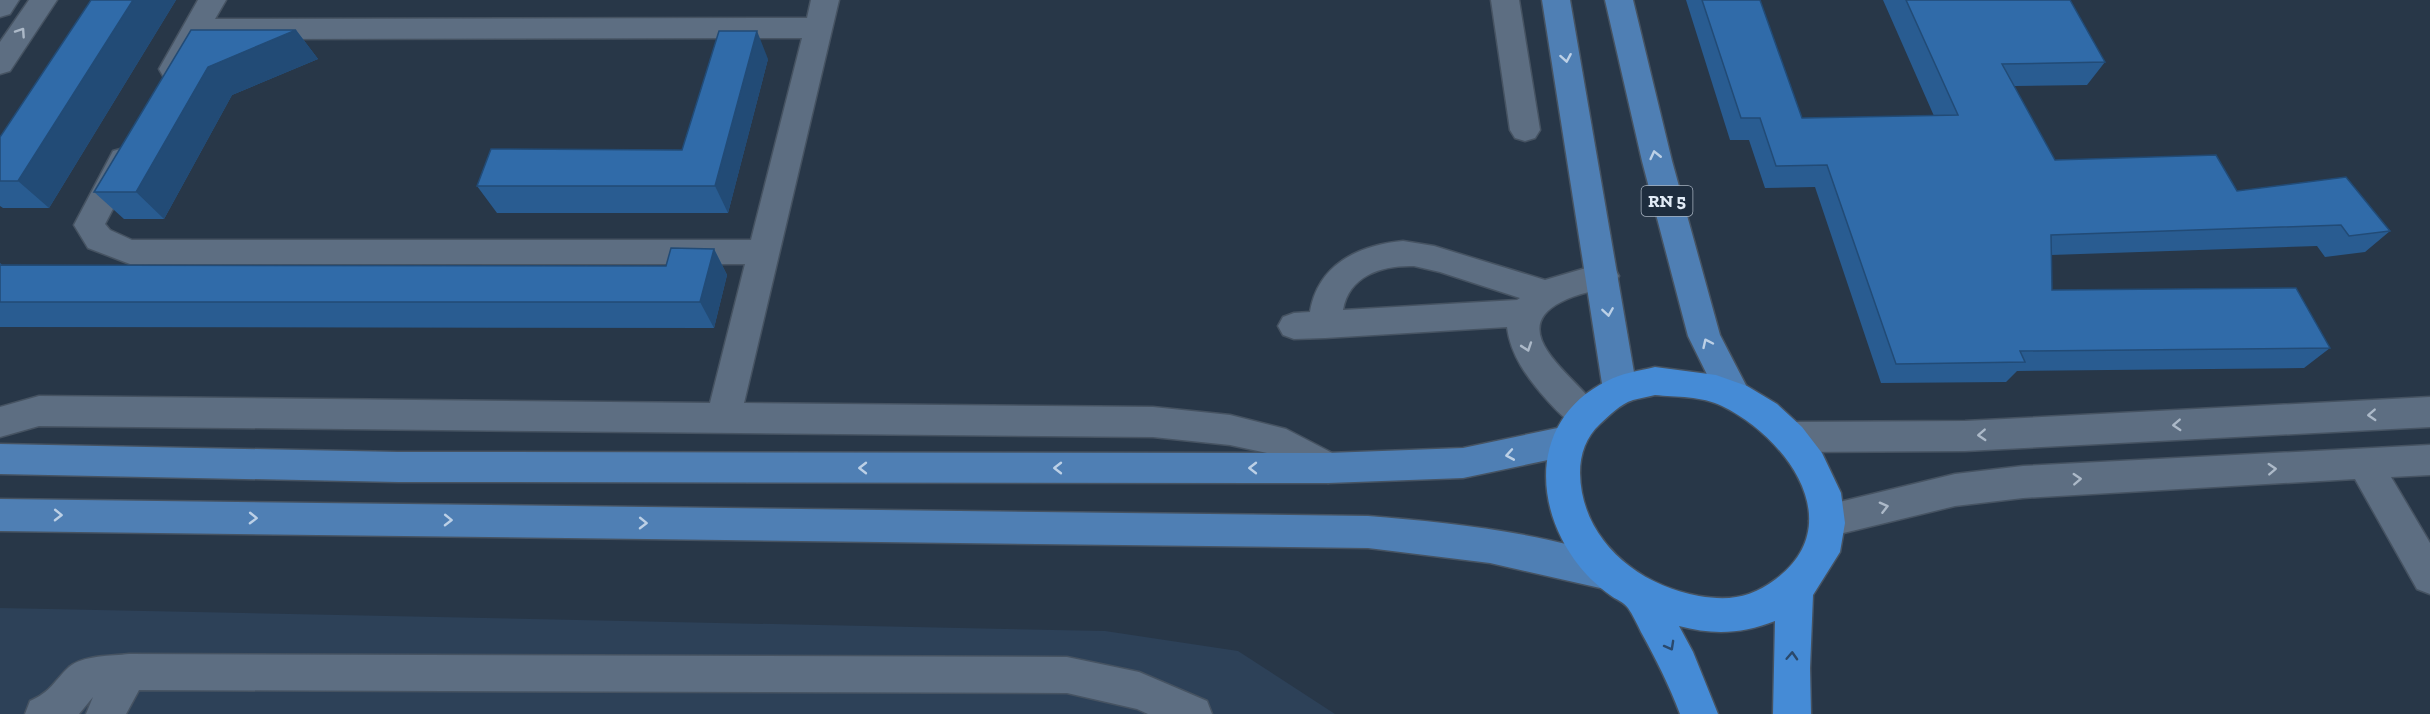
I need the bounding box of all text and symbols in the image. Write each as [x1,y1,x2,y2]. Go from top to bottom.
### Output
one-way arrow [14,27,25,38]
one-way arrow [1559,52,1572,62]
one-way arrow [1650,150,1663,160]
road number: RN 5 [1642,186,1692,216]
one-way arrow [1602,308,1614,317]
one-way arrow [1703,338,1715,349]
one-way arrow [1520,341,1532,351]
one-way arrow [2367,409,2376,422]
one-way arrow [2172,418,2181,431]
one-way arrow [1978,428,1987,441]
one-way arrow [1506,448,1515,460]
one-way arrow [859,462,868,474]
one-way arrow [1054,462,1063,474]
one-way arrow [1249,462,1258,474]
one-way arrow [2267,462,2276,475]
one-way arrow [2072,472,2081,485]
one-way arrow [1879,501,1889,514]
one-way arrow [54,509,63,522]
one-way arrow [249,512,258,524]
one-way arrow [444,514,453,527]
one-way arrow [639,517,648,529]
one-way arrow [1663,640,1674,651]
one-way arrow [1785,651,1798,660]

